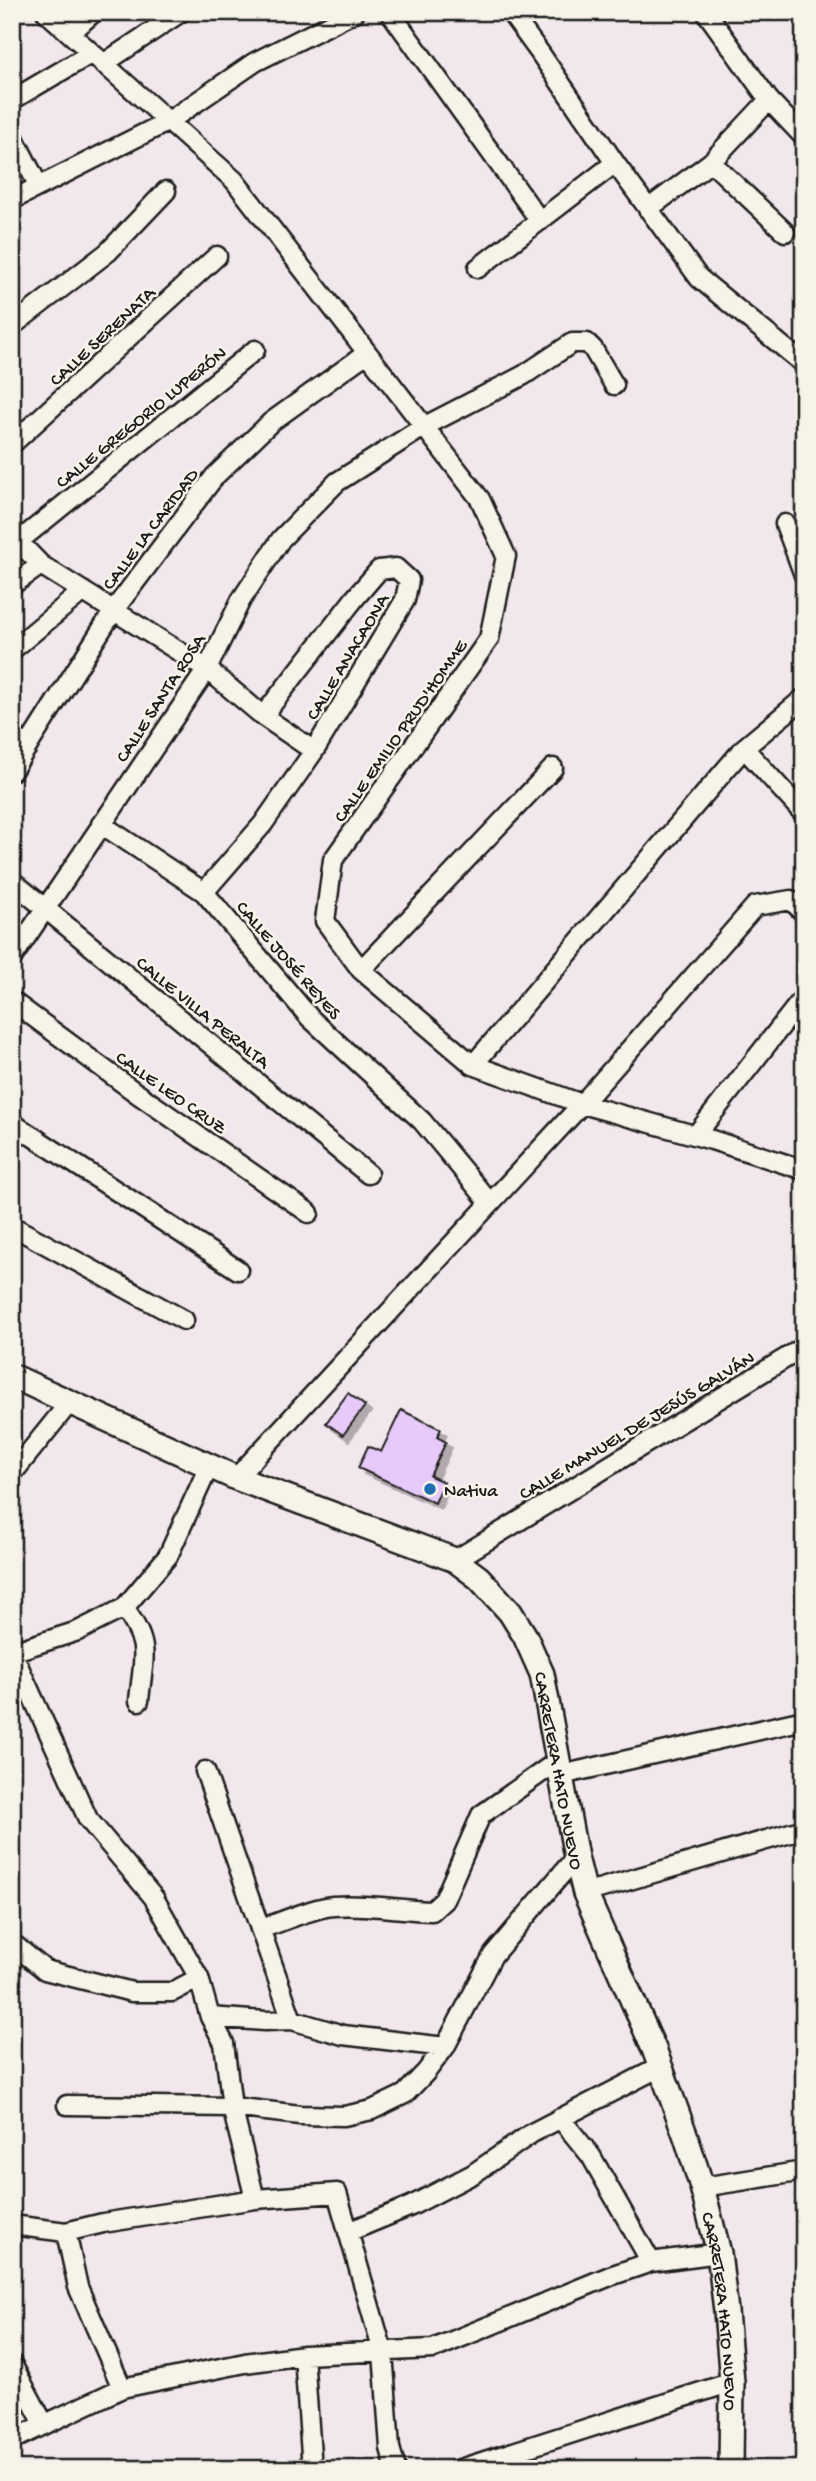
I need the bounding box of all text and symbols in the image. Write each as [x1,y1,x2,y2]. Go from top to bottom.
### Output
street label: CALLE SERENATA [46,281,162,392]
street label: CALLE GREGORIO LUPERÓN [52,343,232,495]
street label: CALLE LA CARIDAD [99,464,205,596]
street label: CALLE ANACAONA [302,589,397,725]
street label: CALLE SANTA ROSA [112,629,213,767]
street label: CALLE EMILIO PRUD'HOMME [330,635,474,828]
street label: CALLE JOSÉ REYES [230,897,345,1025]
street label: CALLE VILLA PERALTA [130,953,275,1076]
street label: CALLE LEO CRUZ [110,1047,230,1141]
street label: CALLE MANUEL DE JESÚS GALVÁN [516,1347,760,1507]
marker: Nativa [422,1481,438,1497]
place label: Nativa [444,1481,499,1504]
street label: CARRETERA HATO NUEVO [527,1670,587,1873]
street label: CARRETERA HATO NUEVO [694,2210,740,2411]

